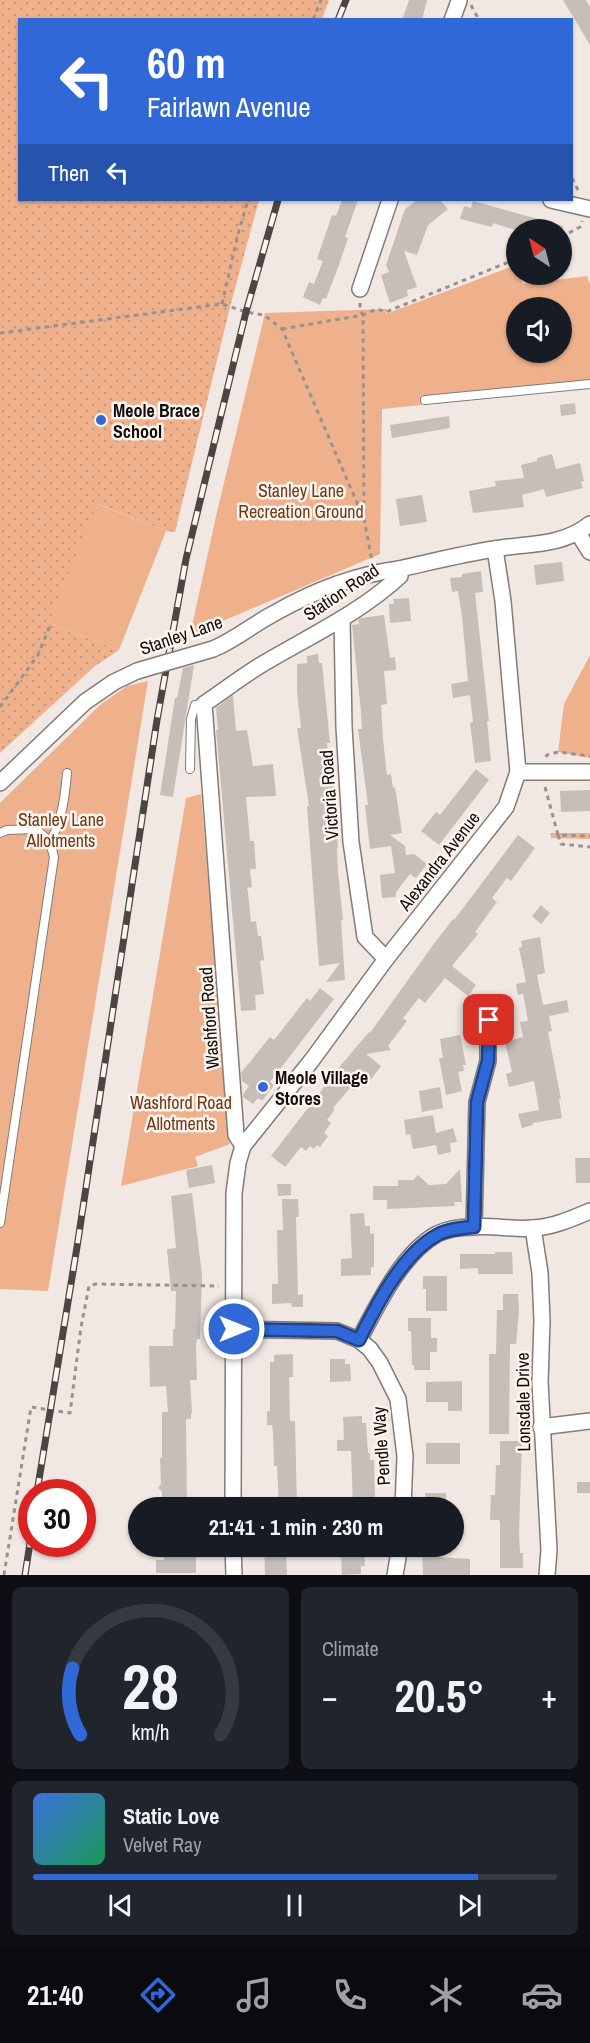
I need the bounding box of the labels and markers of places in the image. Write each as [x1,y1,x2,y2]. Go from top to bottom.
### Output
place label: Meole Brace School [113,398,200,444]
marker: Meole Brace School [94,413,108,427]
pin [463,994,514,1045]
place label: Meole Village Stores [275,1065,368,1111]
marker: Meole Village Stores [256,1080,270,1094]

